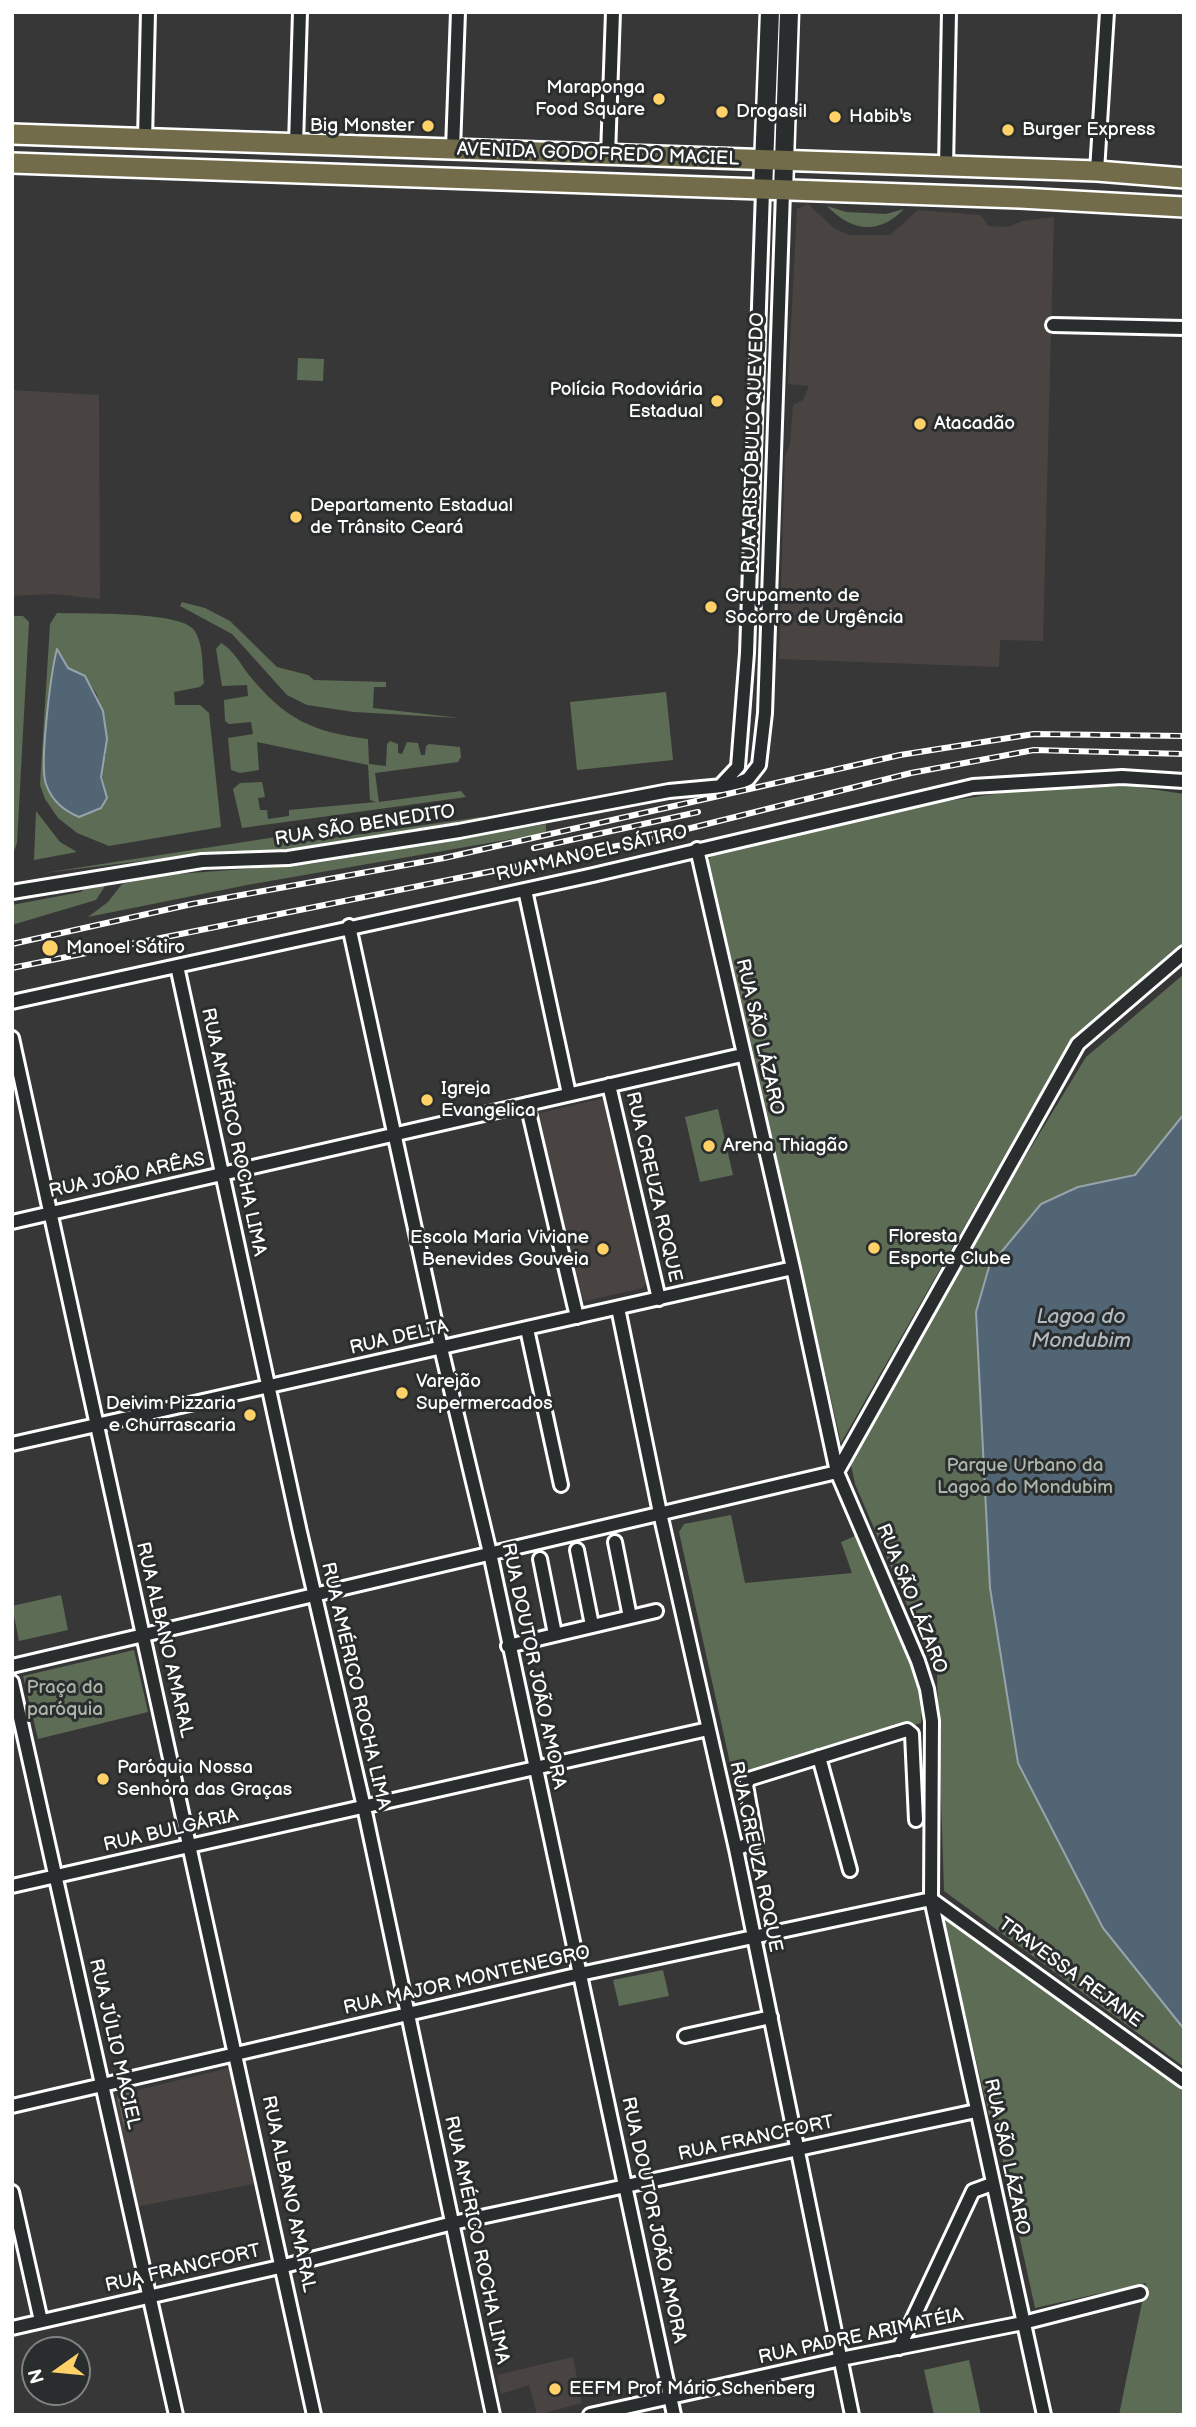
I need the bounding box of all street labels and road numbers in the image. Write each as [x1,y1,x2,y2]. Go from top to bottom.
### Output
street label: AVENIDA GODOFREDO MACIEL [457,139,739,171]
street label: RUA ARISTÓBULO QUEVEDO [738,312,770,574]
street label: RUA SÃO BENEDITO [273,800,457,852]
street label: RUA MANOEL SÁTIRO [494,821,690,887]
street label: RUA SÃO LÁZARO [730,957,788,1117]
street label: RUA AMÉRICO ROCHA LIMA [196,1006,270,1258]
street label: RUA CREUZA ROQUE [620,1090,686,1284]
street label: RUA JOÃO ARÊAS [47,1148,207,1204]
street label: RUA DELTA [348,1316,450,1360]
street label: RUA SÃO LÁZARO [871,1521,951,1677]
street label: RUA ALBANO AMARAL [130,1540,198,1740]
street label: RUA DOUTOR JOÃO AMORA [496,1541,570,1791]
street label: RUA AMÉRICO ROCHA LIMA [315,1560,395,1812]
street label: RUA CREUZA ROQUE [724,1760,786,1954]
street label: RUA BULGÁRIA [101,1804,241,1858]
street label: TRAVESSA REJANE [994,1913,1146,2033]
street label: RUA MAJOR MONTENEGRO [341,1941,593,2021]
street label: RUA JÚLIO MACIEL [83,1957,145,2131]
street label: RUA SÃO LÁZARO [978,2077,1034,2237]
street label: RUA ALBANO AMARAL [256,2094,320,2294]
street label: RUA DOUTOR JOÃO AMORA [616,2095,690,2345]
street label: RUA FRANCFORT [676,2111,836,2167]
street label: RUA AMÉRICO ROCHA LIMA [439,2114,513,2366]
street label: RUA FRANCFORT [103,2240,263,2298]
street label: RUA PADRE ARIMATÉIA [756,2304,966,2370]

